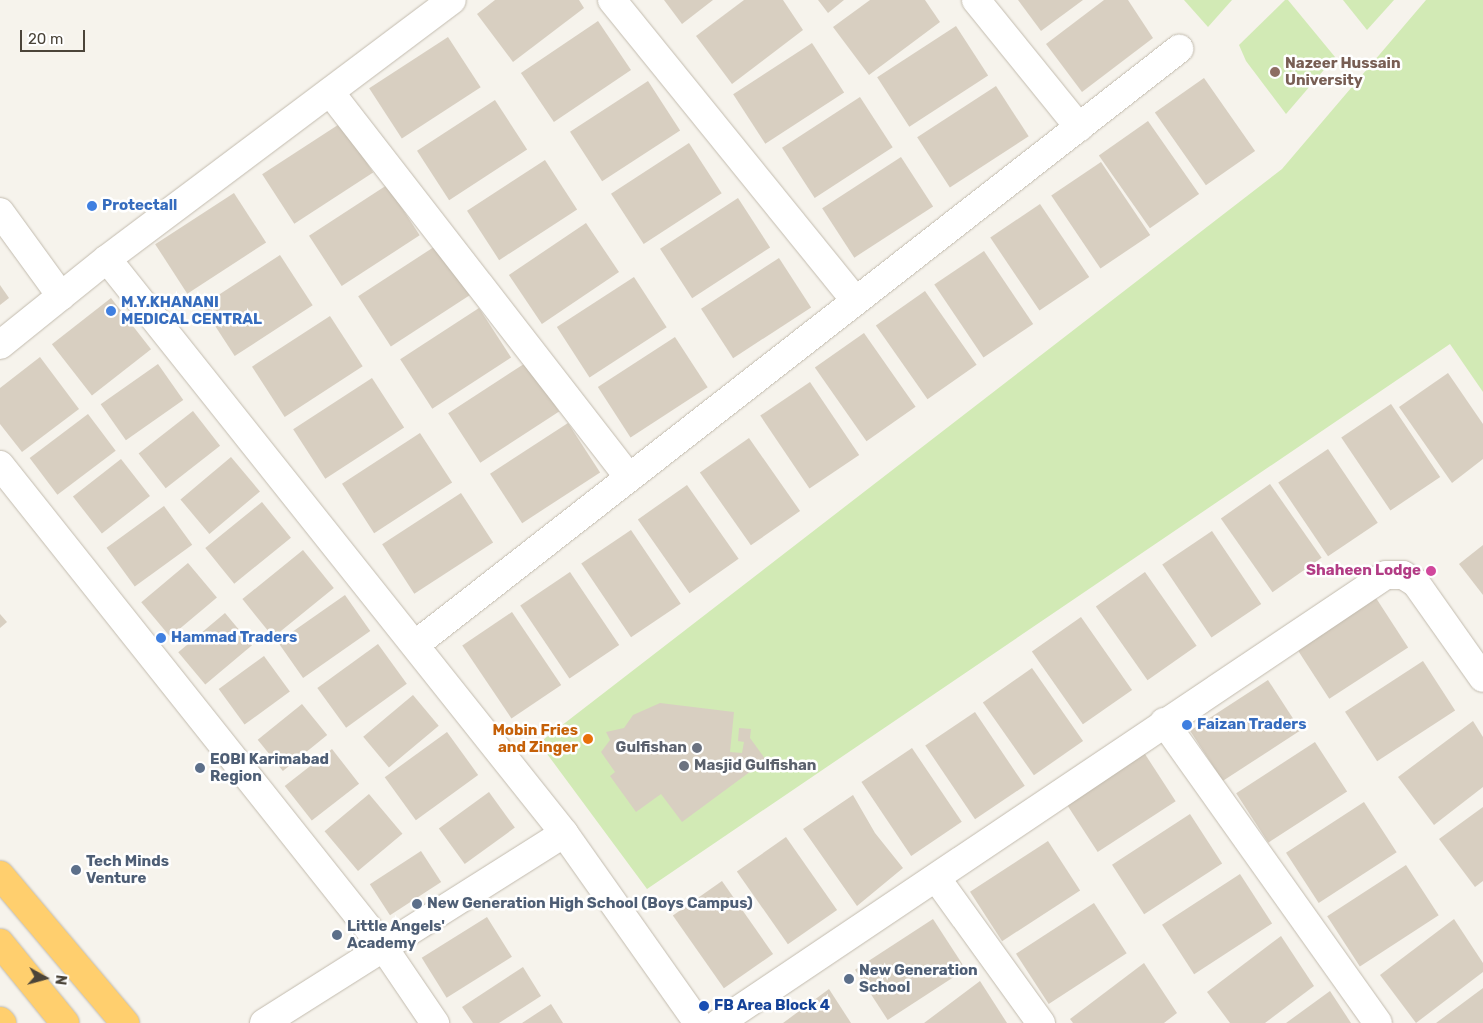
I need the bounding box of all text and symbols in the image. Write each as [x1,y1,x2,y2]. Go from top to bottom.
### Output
scale bar [22,20,88,52]
text: 20 m [28,30,63,48]
place label: Nazeer Hussain University [1285,54,1401,89]
marker: Nazeer Hussain University [1269,66,1281,78]
place label: Protectall [102,197,177,215]
marker: Protectall [86,200,98,212]
place label: M.Y.KHANANI MEDICAL CENTRAL [121,293,262,328]
marker: M.Y.KHANANI MEDICAL CENTRAL [105,305,117,317]
place label: Shaheen Lodge [1306,562,1421,580]
marker: Shaheen Lodge [1425,565,1437,577]
place label: Hammad Traders [171,629,298,647]
marker: Hammad Traders [155,632,167,644]
place label: Faizan Traders [1197,716,1307,734]
marker: Faizan Traders [1181,719,1193,731]
place label: Mobin Fries and Zinger [492,721,578,756]
marker: Mobin Fries and Zinger [582,733,594,745]
place label: Gulfishan [616,739,687,757]
marker: Gulfishan [691,742,703,754]
place label: EOBI Karimabad Region [210,750,329,785]
place label: Masjid Gulfishan [694,757,816,775]
marker: Masjid Gulfishan [678,760,690,772]
marker: EOBI Karimabad Region [194,762,206,774]
place label: Tech Minds Venture [86,852,169,887]
marker: Tech Minds Venture [70,864,82,876]
place label: New Generation High School (Boys Campus) [427,895,753,913]
marker: New Generation High School (Boys Campus) [411,898,423,910]
place label: Little Angels' Academy [347,917,445,952]
marker: Little Angels' Academy [331,929,343,941]
north arrow [20,953,70,1003]
place label: New Generation School [859,961,978,996]
marker: New Generation School [843,973,855,985]
text: N [51,974,69,986]
place label: FB Area Block 4 [714,997,831,1015]
marker: FB Area Block 4 [698,1000,710,1012]

